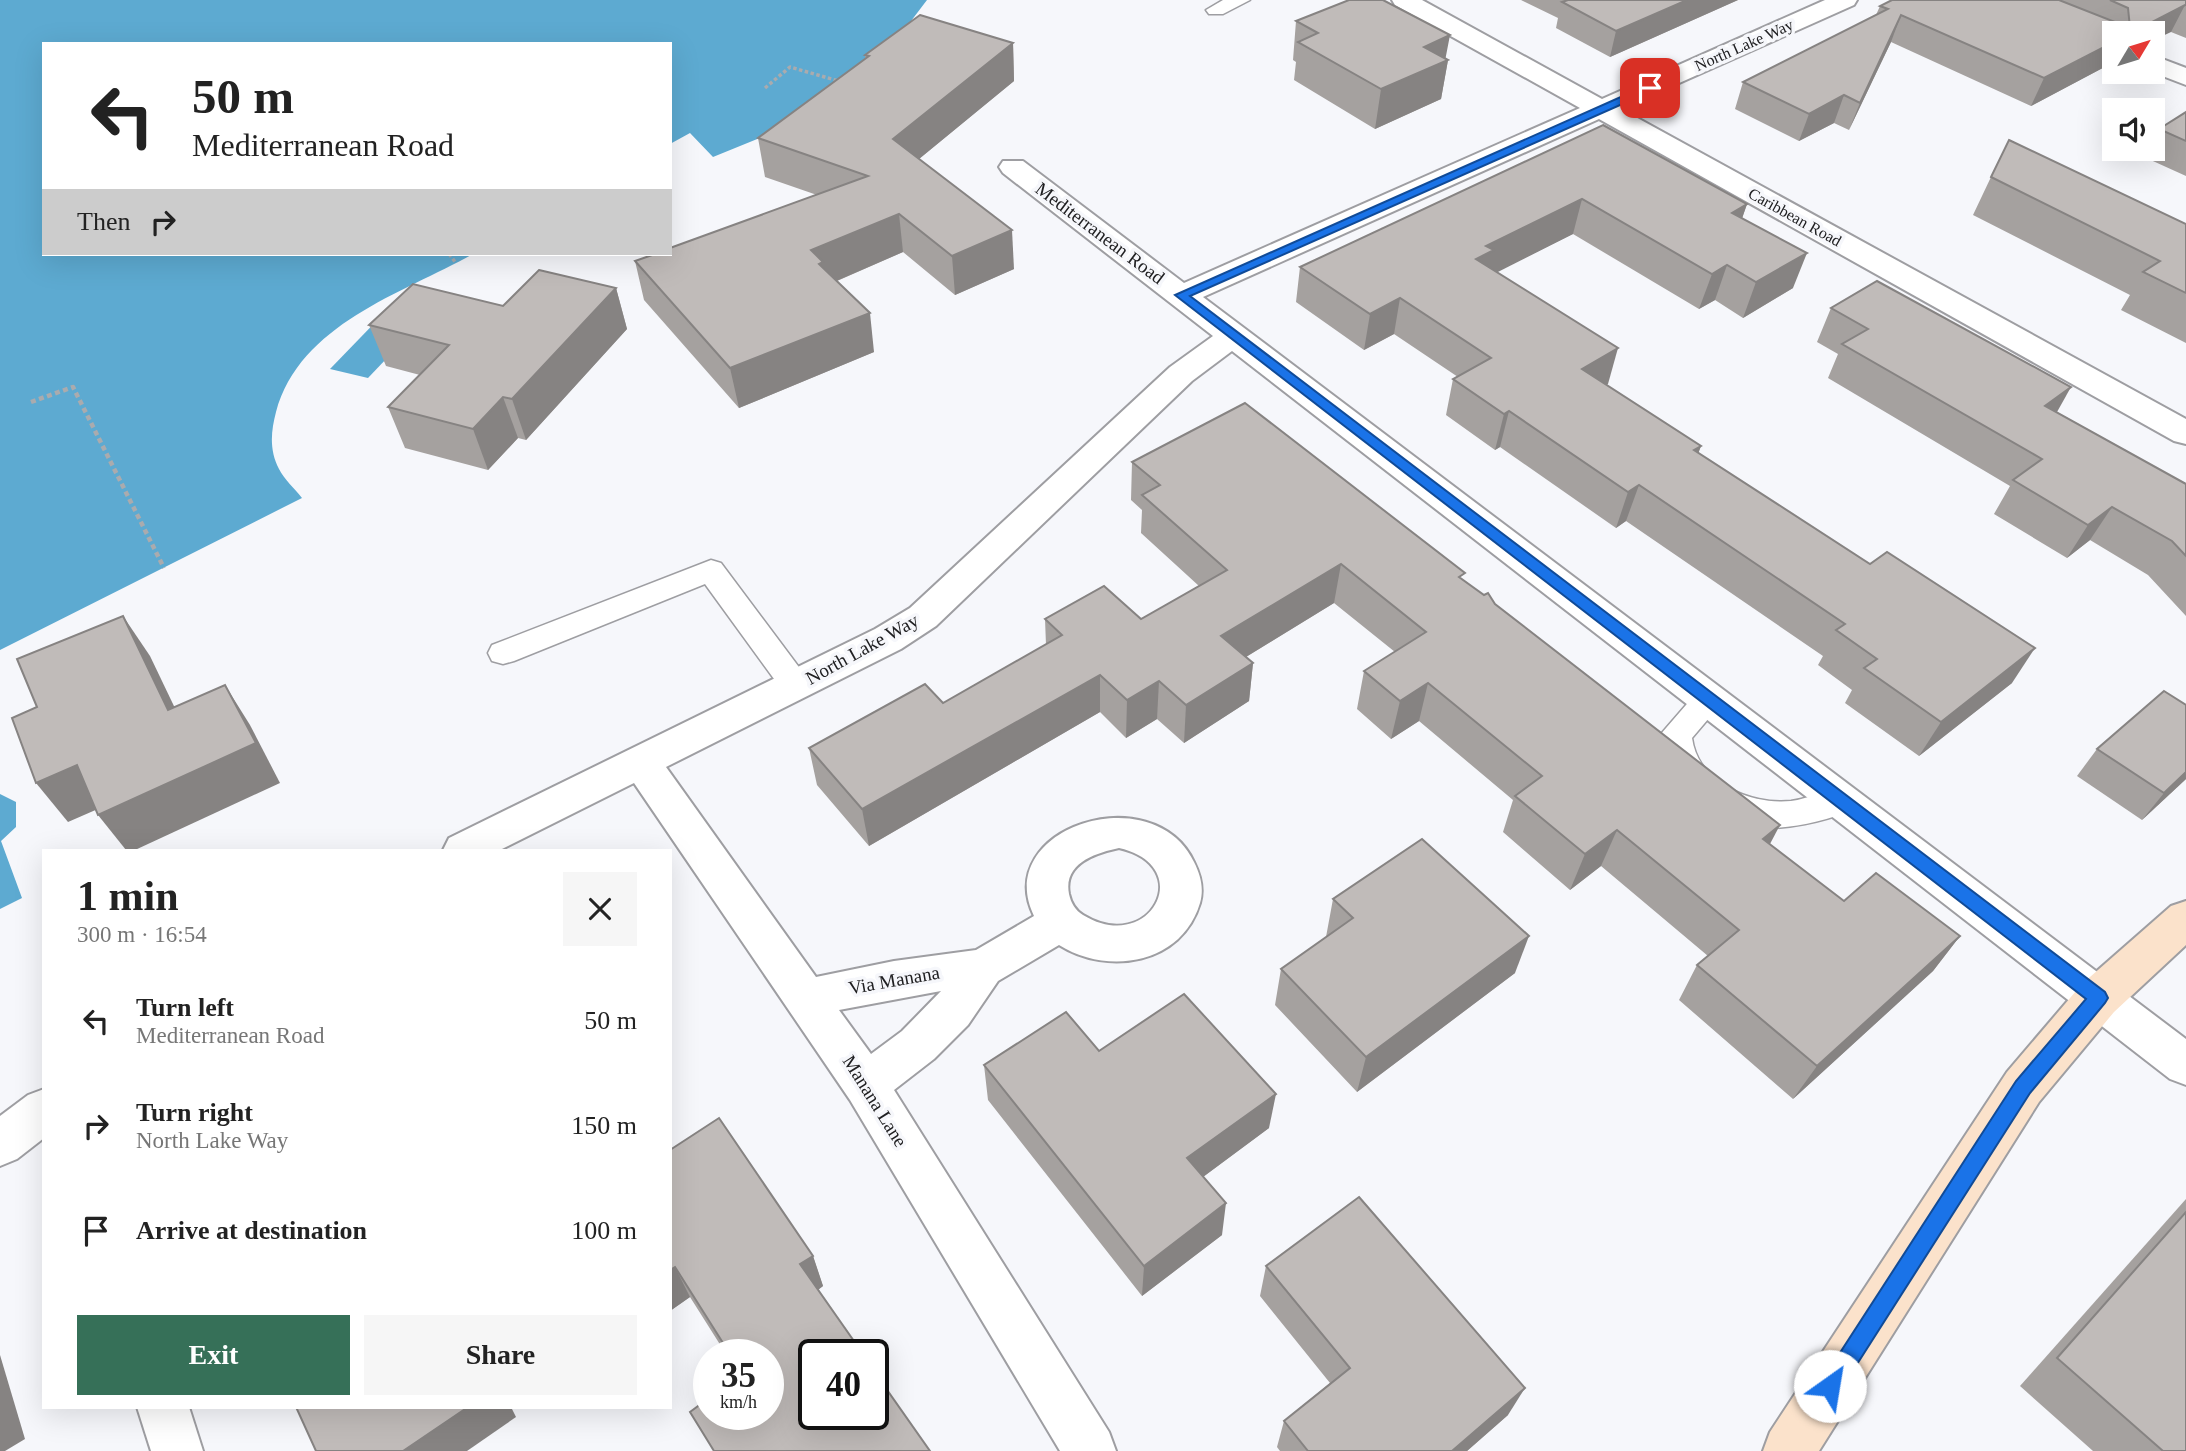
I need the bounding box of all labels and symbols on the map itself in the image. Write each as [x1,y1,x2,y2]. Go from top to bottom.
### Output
street label: North Lake Way [1692,16,1796,75]
north arrow [2102,21,2165,84]
pin [1620,58,1680,118]
street label: Mediterranean Road [1032,178,1169,289]
street label: Caribbean Road [1746,184,1844,250]
street label: North Lake Way [802,609,923,689]
street label: Via Manana [847,962,942,998]
street label: Manana Lane [839,1051,911,1151]
speed limit sign: 40 [798,1339,889,1430]
position arrow [1793,1349,1867,1423]

